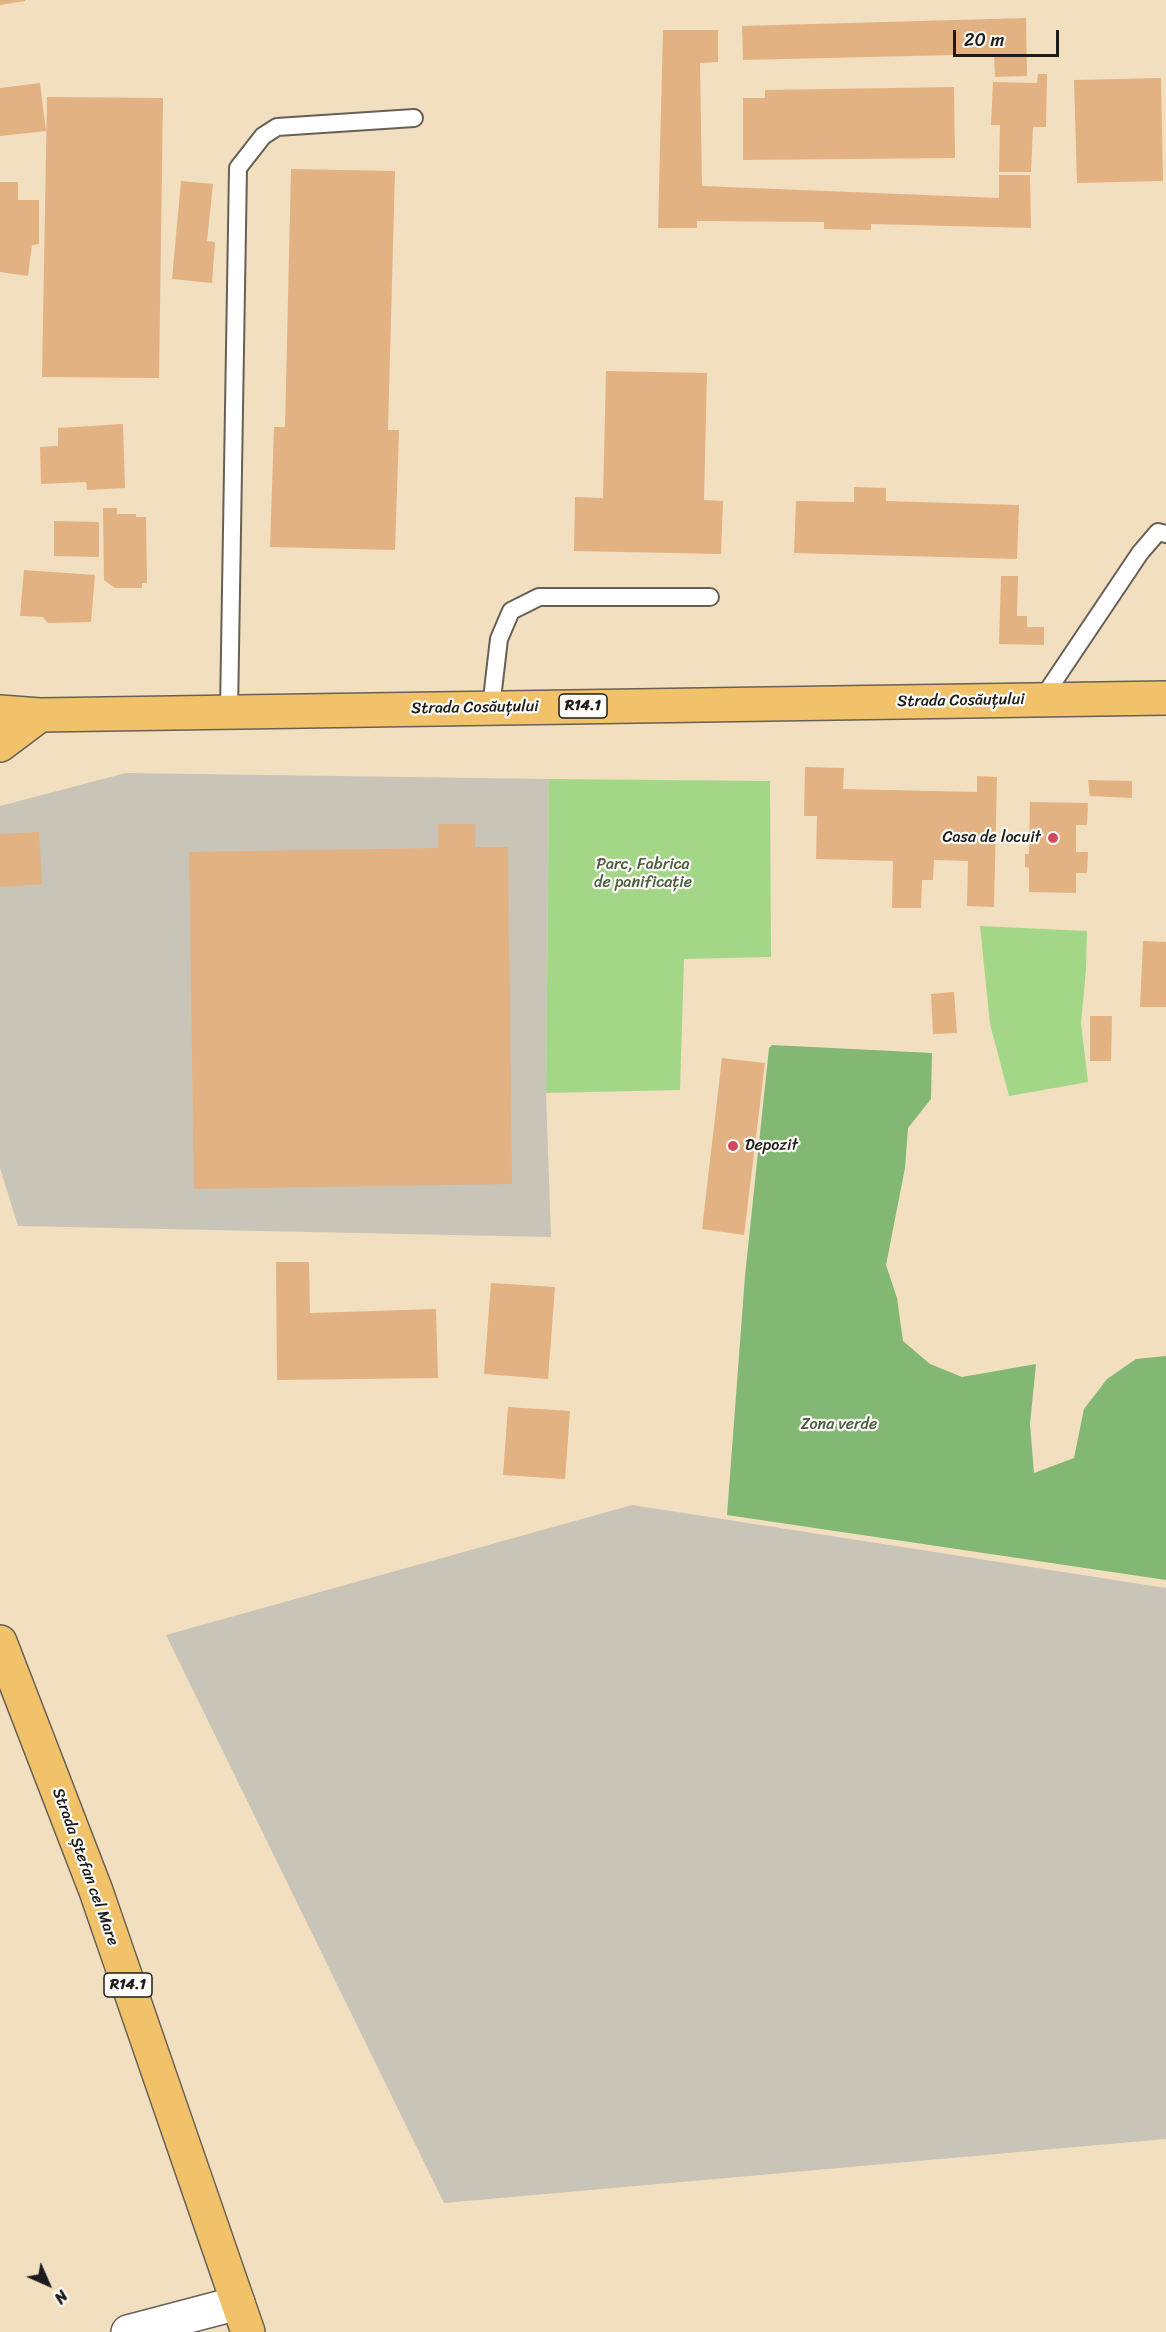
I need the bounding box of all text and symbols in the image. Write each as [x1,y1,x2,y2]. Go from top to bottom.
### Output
scale bar [956,18,1062,56]
text: 20 m [964,24,1004,56]
street label: Strada Cosăuțului [897,690,1025,712]
road number: R14.1 [559,694,607,718]
street label: Strada Cosăuțului [411,697,539,719]
place label: Casa de locuit [943,828,1041,848]
marker: Casa de locuit [1046,831,1060,845]
park label: Parc, Fabrica de panificație [594,855,692,893]
place label: Depozit [745,1136,798,1156]
marker: Depozit [726,1139,740,1153]
park label: Zona verde [801,1415,877,1435]
street label: Strada Ștefan cel Mare [48,1786,122,1948]
road number: R14.1 [104,1973,152,1997]
north arrow [18,2254,78,2314]
text: N [47,2283,75,2311]

